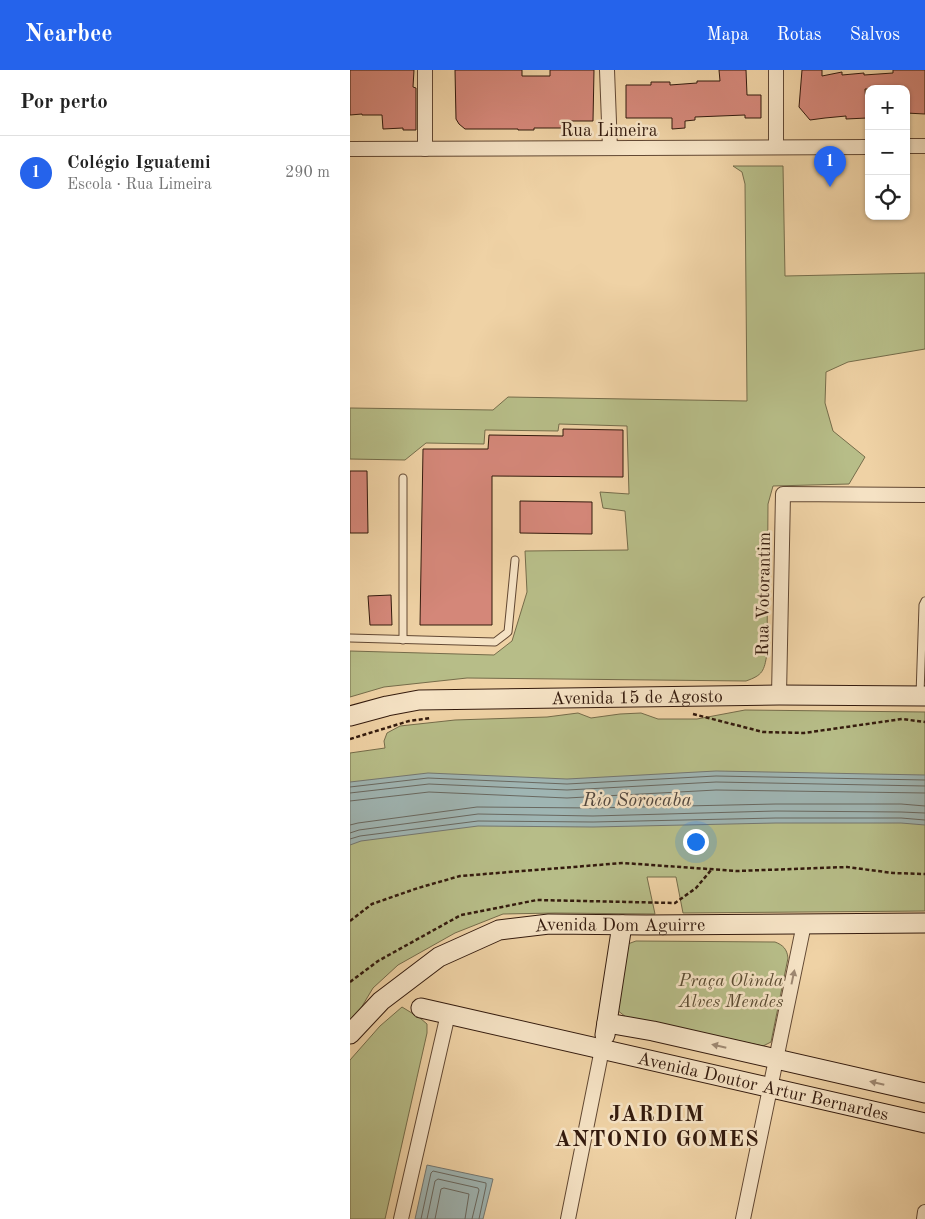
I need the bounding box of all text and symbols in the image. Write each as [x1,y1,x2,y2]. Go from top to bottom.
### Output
text: Nearbee [25,23,113,47]
text: Mapa [707,26,749,44]
text: Rotas [777,26,822,44]
text: Salvos [850,26,900,44]
map controls [865,85,910,220]
button: + [865,85,910,130]
text: Por perto [20,92,108,113]
street label: Rua Limeira [560,122,658,140]
button: − [865,130,910,175]
pin: 1 [814,146,846,187]
text: Colégio Iguatemi [67,154,211,173]
text: 1 [31,165,41,181]
text: 290 m [285,165,330,181]
button: locate [865,175,910,220]
text: Escola · Rua Limeira [67,177,212,193]
street label: Rua Votorantim [754,532,774,656]
street label: Avenida 15 de Agosto [551,688,723,708]
water label: Rio Sorocaba [581,792,692,811]
your location [683,829,709,855]
street label: Avenida Dom Aguirre [533,916,705,936]
one-way arrow [790,969,798,985]
park label: Praça Olinda Alves Mendes [677,972,784,1011]
one-way arrow [712,1042,727,1050]
street label: Avenida Doutor Artur Bernardes [636,1050,890,1124]
one-way arrow [869,1078,885,1086]
district label: JARDIM ANTONIO GOMES [554,1104,760,1151]

